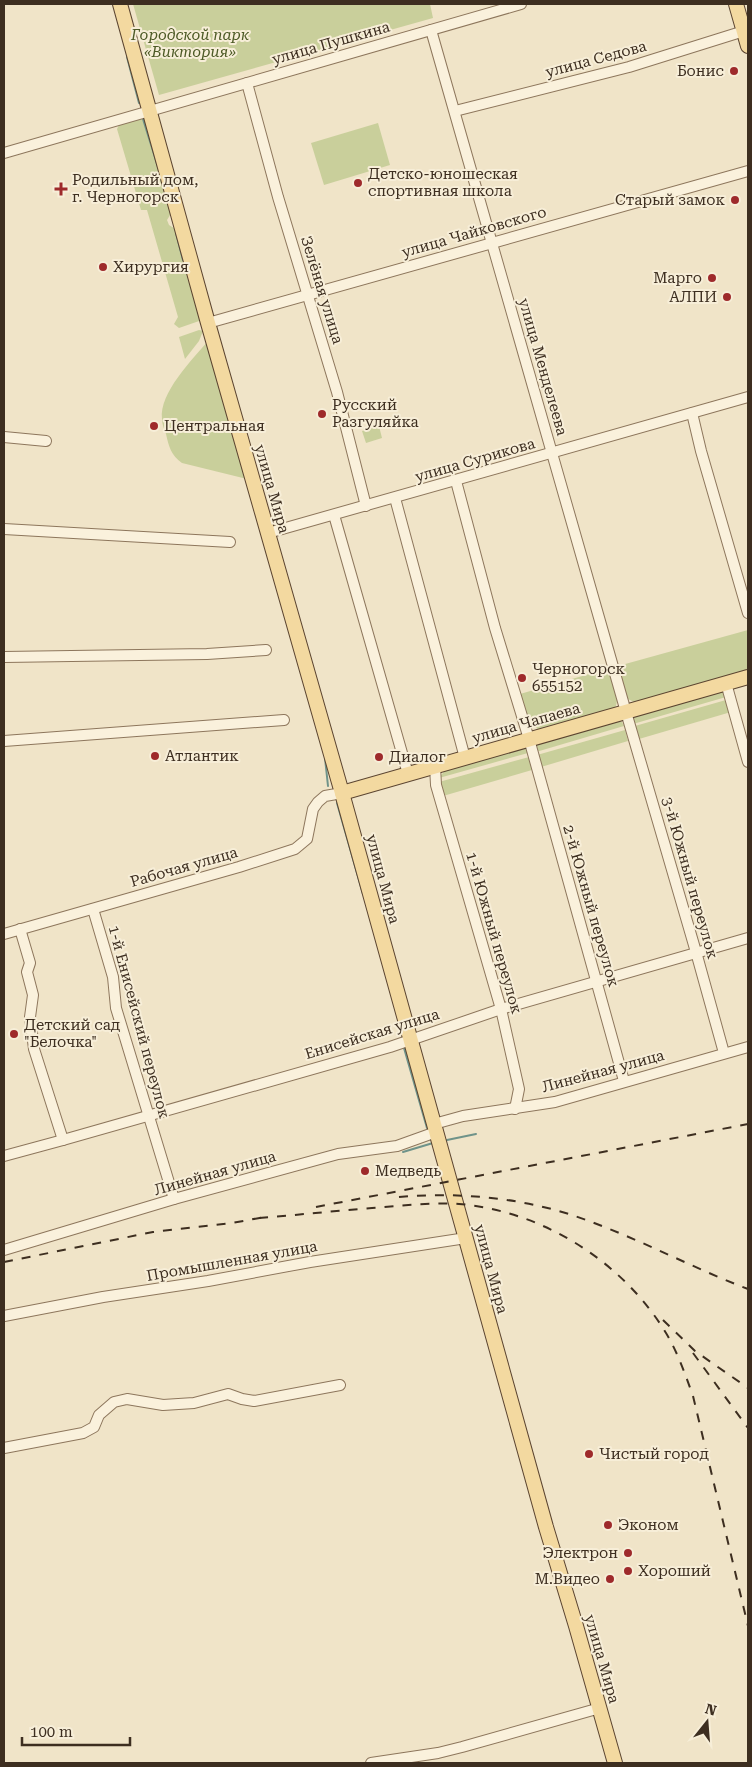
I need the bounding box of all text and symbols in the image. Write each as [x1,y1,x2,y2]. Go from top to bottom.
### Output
street label: улица Пушкина [270,18,392,68]
park label: Городской парк «Виктория» [130,26,250,61]
street label: улица Седова [543,37,649,81]
place label: Бонис [677,62,724,80]
marker: Бонис [728,65,740,77]
place label: Детско-юношеская спортивная школа [368,165,518,200]
place label: Родильный дом, г. Черногорск [72,171,198,206]
marker: Детско-юношеская спортивная школа [352,177,364,189]
marker: Родильный дом, г. Черногорск [54,182,68,196]
place label: Старый замок [615,191,725,209]
marker: Старый замок [729,194,741,206]
street label: улица Чайковского [400,203,548,261]
street label: Зелёная улица [297,234,347,346]
place label: Хирургия [113,258,189,276]
marker: Хирургия [97,261,109,273]
place label: Марго [653,269,702,287]
marker: Марго [706,272,718,284]
place label: АЛПИ [669,288,717,306]
marker: АЛПИ [721,291,733,303]
street label: улица Менделеева [515,296,571,438]
place label: Русский Разгуляйка [332,396,419,431]
marker: Русский Разгуляйка [316,408,328,420]
place label: Центральная [164,417,265,435]
marker: Центральная [148,420,160,432]
street label: улица Сурикова [413,434,537,486]
street label: улица Мира [251,442,293,536]
place label: Черногорск 655152 [532,660,626,695]
marker: Черногорск 655152 [516,672,528,684]
street label: улица Чапаева [470,699,582,747]
place label: Атлантик [165,747,239,765]
place label: Диалог [389,748,446,766]
marker: Атлантик [149,750,161,762]
marker: Диалог [373,751,385,763]
street label: 3-й Южный переулок [658,795,722,961]
street label: 2-й Южный переулок [559,823,623,989]
street label: улица Мира [362,832,404,926]
street label: Рабочая улица [128,843,240,891]
street label: 1-й Южный переулок [462,850,526,1016]
street label: 1-й Енисейский переулок [105,923,174,1121]
street label: Енисейская улица [303,1005,441,1063]
place label: Детский сад "Белочка" [24,1016,121,1051]
marker: Детский сад "Белочка" [8,1028,20,1040]
street label: Линейная улица [540,1046,666,1096]
street label: Линейная улица [152,1147,278,1199]
place label: Медведь [375,1162,441,1180]
marker: Медведь [359,1165,371,1177]
street label: улица Мира [470,1222,512,1316]
street label: Промышленная улица [145,1237,319,1285]
place label: Чистый город [599,1445,709,1463]
marker: Чистый город [583,1448,595,1460]
place label: Эконом [618,1516,679,1534]
marker: Эконом [602,1519,614,1531]
place label: Электрон [543,1544,618,1562]
marker: Электрон [622,1547,634,1559]
place label: Хороший [638,1562,711,1580]
marker: Хороший [622,1565,634,1577]
place label: М.Видео [535,1570,600,1588]
marker: М.Видео [604,1573,616,1585]
street label: улица Мира [581,1612,623,1706]
north arrow [682,1697,732,1747]
text: N [703,1700,719,1719]
scale bar [22,1714,130,1746]
text: 100 m [30,1723,73,1741]

